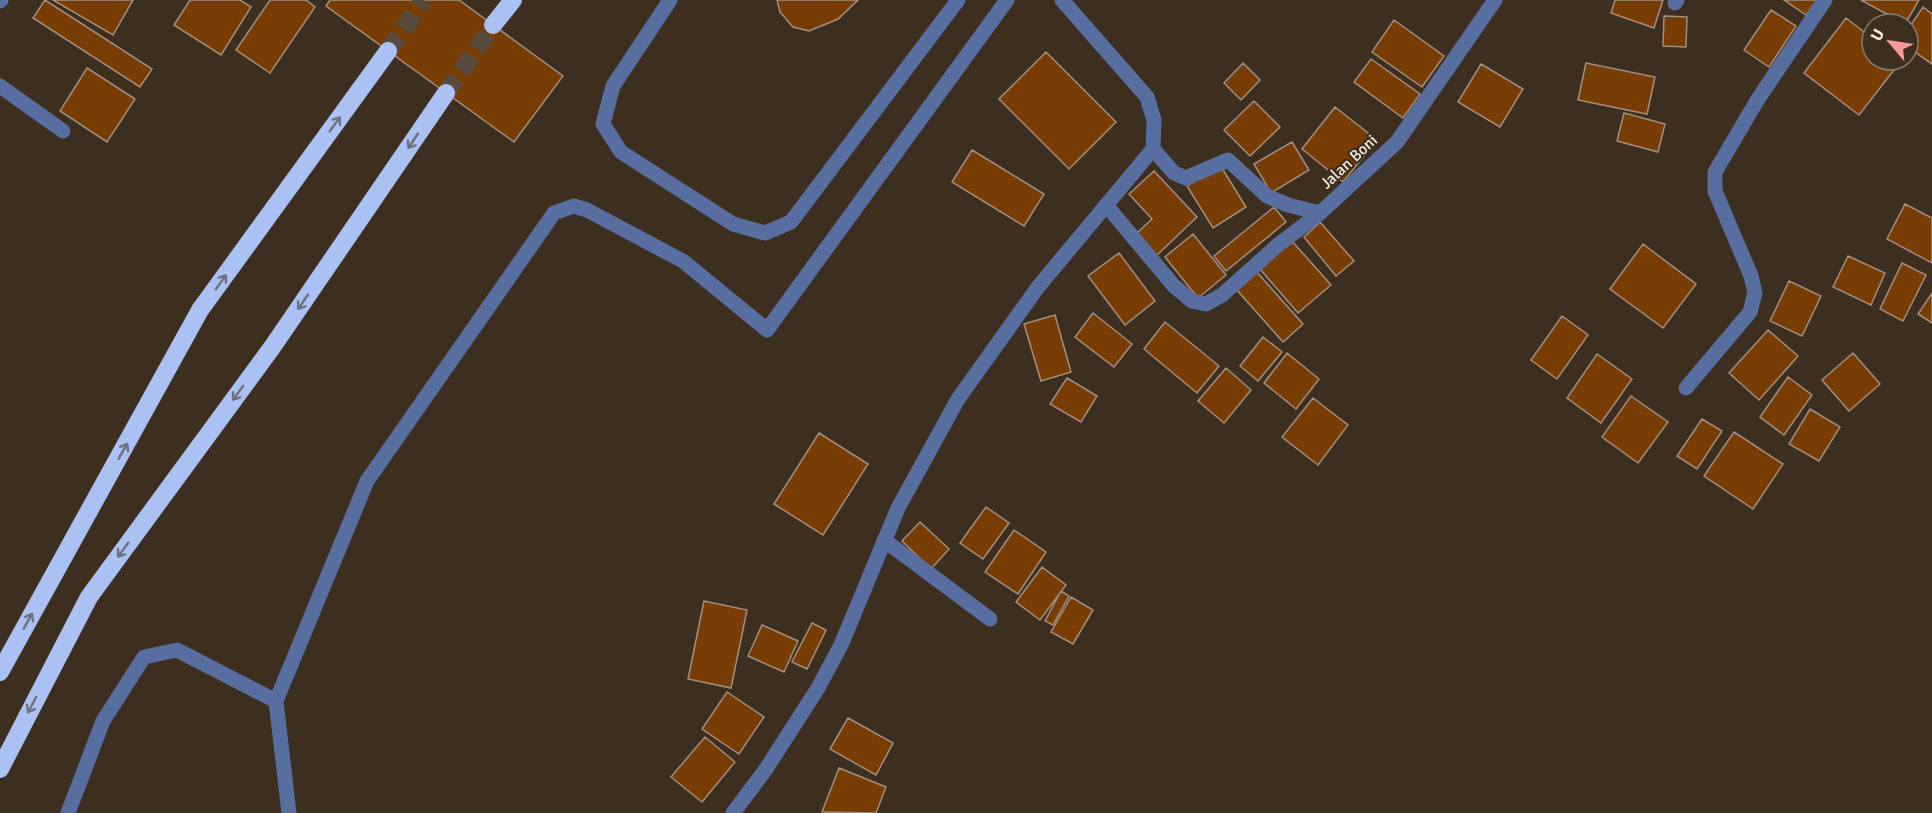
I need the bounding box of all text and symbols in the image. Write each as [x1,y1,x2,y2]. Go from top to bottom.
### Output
north arrow [1860,12,1920,72]
text: U [1866,26,1889,45]
one-way arrow [329,117,341,133]
street label: Jalan Boni [1316,130,1382,194]
one-way arrow [407,133,419,149]
one-way arrow [214,275,227,291]
one-way arrow [297,293,309,310]
one-way arrow [232,385,245,401]
one-way arrow [118,442,129,460]
one-way arrow [117,542,129,558]
one-way arrow [22,613,34,630]
one-way arrow [26,696,38,713]

